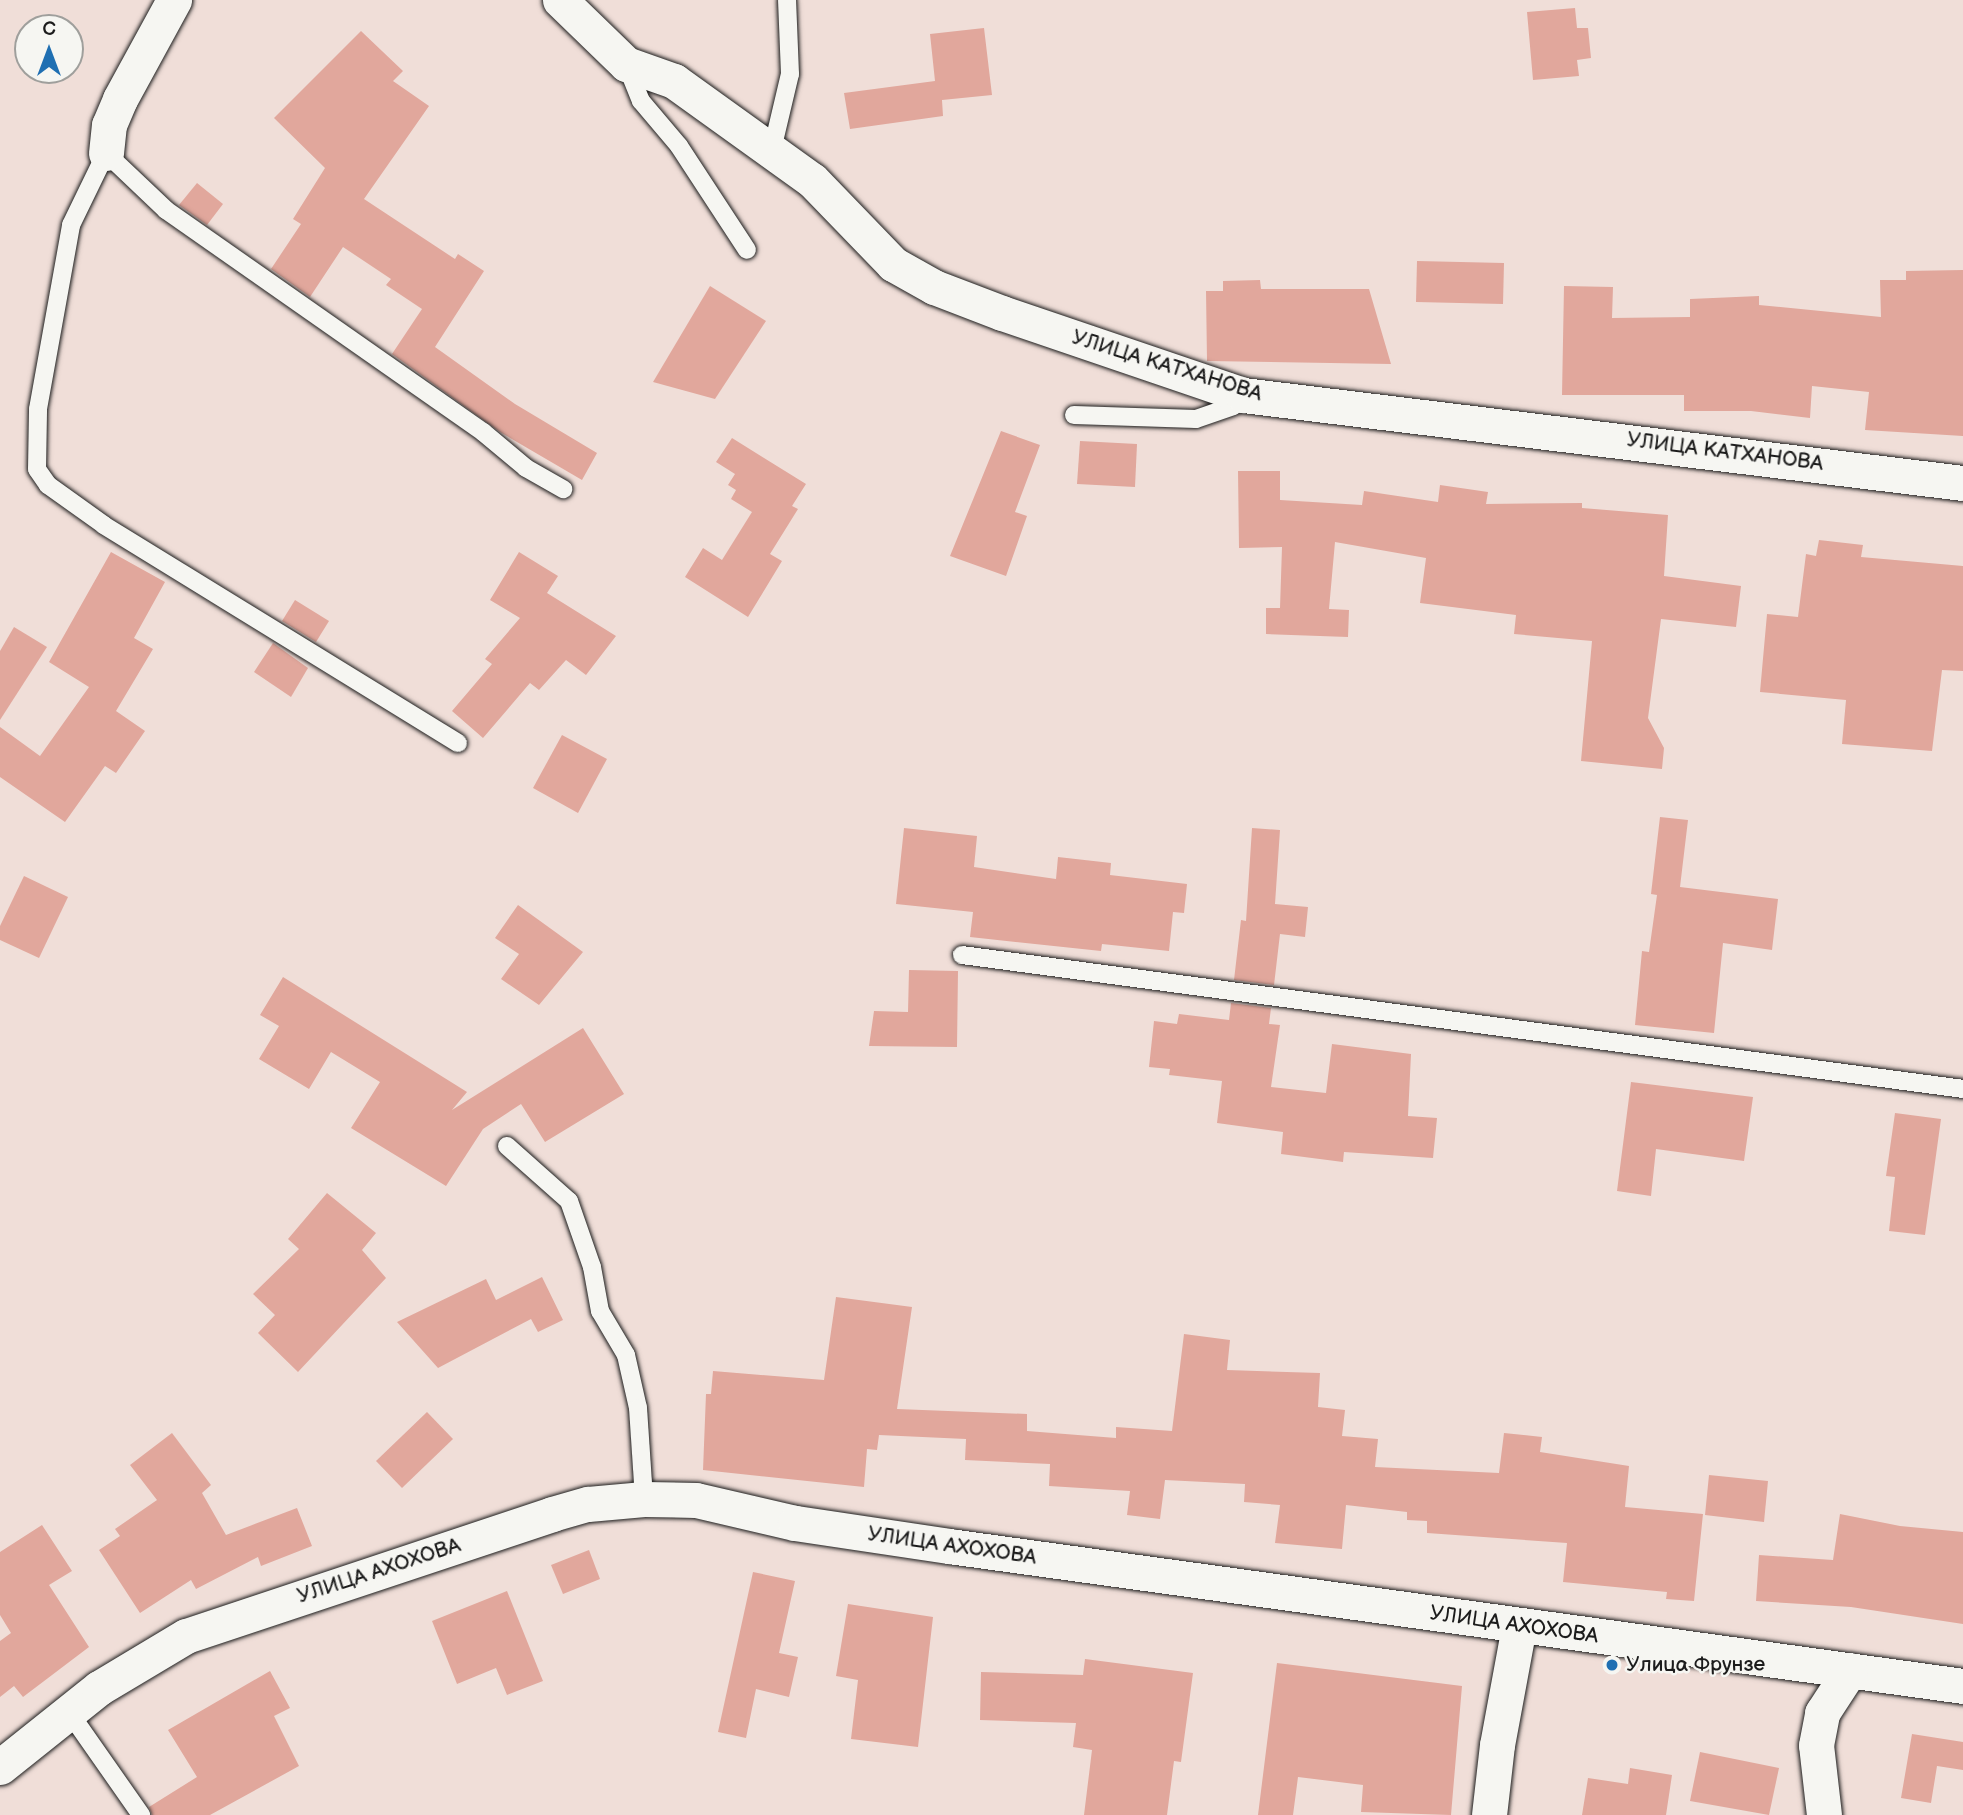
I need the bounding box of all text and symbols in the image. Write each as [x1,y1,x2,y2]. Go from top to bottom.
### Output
north arrow [14,14,84,84]
text: С [42,18,56,41]
street label: УЛИЦА КАТХАНОВА [1069,325,1265,407]
street label: УЛИЦА КАТХАНОВА [1625,427,1825,477]
street label: УЛИЦА АХОХОВА [866,1522,1038,1570]
street label: УЛИЦА АХОХОВА [294,1533,464,1609]
street label: УЛИЦА АХОХОВА [1428,1601,1600,1649]
place label: Улица Фрунзе [1626,1652,1765,1678]
marker: Улица Фрунзе [1604,1657,1620,1673]

